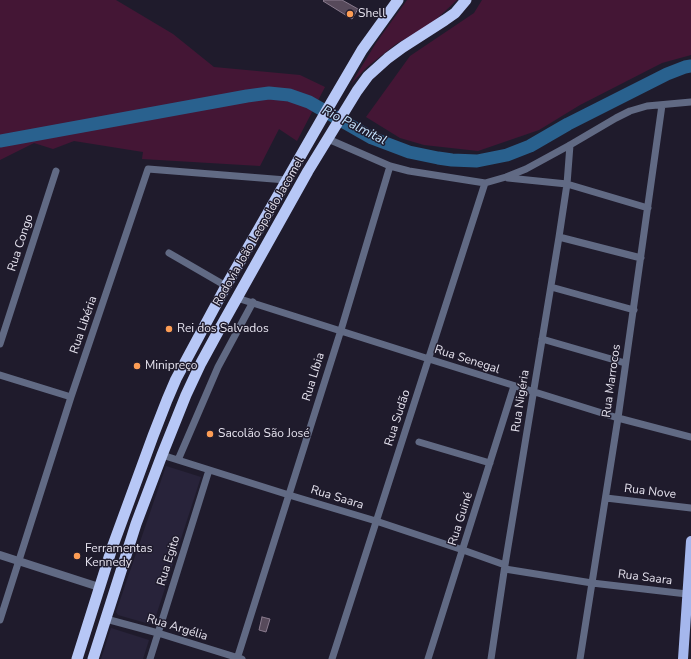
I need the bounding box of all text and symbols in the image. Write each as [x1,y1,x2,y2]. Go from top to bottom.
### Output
place label: Shell [358,7,386,21]
marker: Shell [345,9,355,19]
water label: Rio Palmital [319,103,389,149]
street label: Rodovia João Leopoldo Jacomel [210,155,308,309]
street label: Rua Congo [5,213,37,273]
street label: Rua Libéria [67,294,101,356]
place label: Rei dos Salvados [177,322,269,336]
marker: Rei dos Salvados [164,324,174,334]
street label: Rua Senegal [432,343,502,377]
street label: Rua Marrocos [600,343,624,419]
street label: Rua Líbia [300,351,328,403]
place label: Minipreço [145,359,197,373]
marker: Minipreço [132,361,142,371]
street label: Rua Nigéria [509,369,533,433]
street label: Rua Sudão [382,388,414,448]
place label: Sacolão São José [218,427,310,441]
marker: Sacolão São José [205,429,215,439]
street label: Rua Nove [623,482,677,502]
street label: Rua Saara [309,483,365,513]
street label: Rua Guiné [446,490,476,548]
street label: Rua Egito [155,534,183,588]
place label: Ferramentas Kennedy [85,542,152,570]
marker: Ferramentas Kennedy [72,551,82,561]
street label: Rua Saara [617,568,673,588]
street label: Rua Argélia [145,612,209,644]

